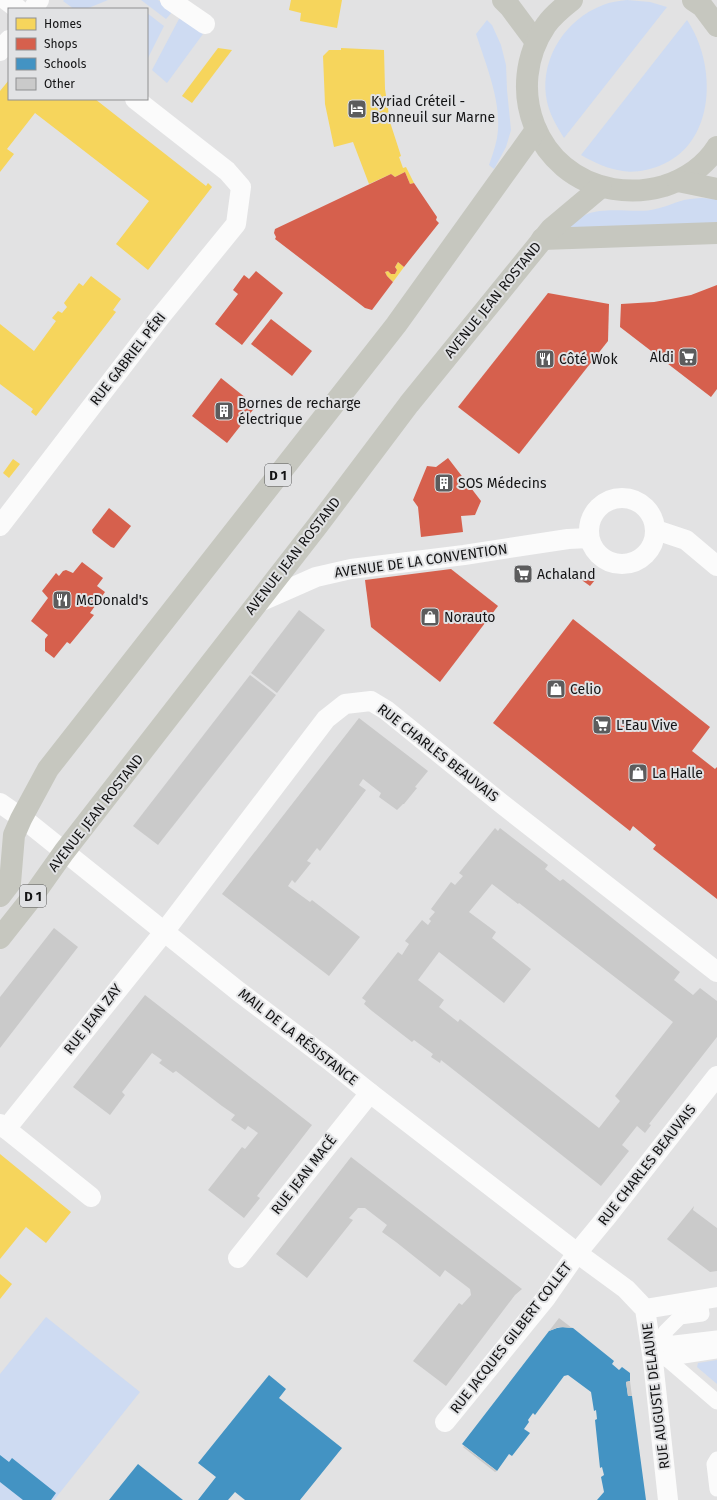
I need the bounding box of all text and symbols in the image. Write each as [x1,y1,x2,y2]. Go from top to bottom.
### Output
legend [8,8,148,100]
text: Homes [44,17,82,31]
text: Shops [44,37,78,51]
text: Schools [44,57,87,71]
text: Other [44,77,75,91]
place label: Kyriad Créteil - Bonneuil sur Marne [371,93,495,126]
hotel icon: Kyriad Créteil - Bonneuil sur Marne [346,98,368,120]
street label: AVENUE JEAN ROSTAND [441,238,545,362]
street label: RUE GABRIEL PÉRI [86,309,170,409]
supermarket icon: Aldi [677,346,699,368]
restaurant icon: Côté Wok [534,348,556,370]
place label: Aldi [650,349,674,366]
place label: Côté Wok [559,351,619,368]
place label: Bornes de recharge électrique [238,395,361,428]
building icon: Bornes de recharge électrique [213,400,235,422]
road number: D 1 [265,464,291,486]
building icon: SOS Médecins [433,472,455,494]
place label: SOS Médecins [458,475,547,492]
street label: AVENUE JEAN ROSTAND [242,494,344,618]
street label: AVENUE DE LA CONVENTION [334,540,508,582]
supermarket icon: Achaland [512,563,534,585]
place label: Achaland [537,566,596,583]
restaurant icon: McDonald's [51,589,73,611]
place label: McDonald's [76,592,149,609]
shop icon: Norauto [419,606,441,628]
place label: Norauto [444,609,495,626]
shop icon: Celio [545,678,567,700]
place label: Celio [570,681,601,698]
street label: RUE CHARLES BEAUVAIS [374,700,502,806]
supermarket icon: L'Eau Vive [591,714,613,736]
place label: L'Eau Vive [616,717,678,734]
street label: AVENUE JEAN ROSTAND [45,751,147,875]
shop icon: La Halle [627,762,649,784]
place label: La Halle [652,765,703,782]
road number: D 1 [20,885,46,907]
street label: RUE JEAN ZAY [60,980,126,1057]
street label: MAIL DE LA RÉSISTANCE [235,984,362,1089]
street label: RUE CHARLES BEAUVAIS [594,1101,700,1229]
street label: RUE JEAN MACÉ [267,1131,340,1218]
street label: RUE JACQUES GILBERT COLLET [447,1258,576,1417]
street label: RUE AUGUSTE DELAUNE [639,1322,673,1470]

